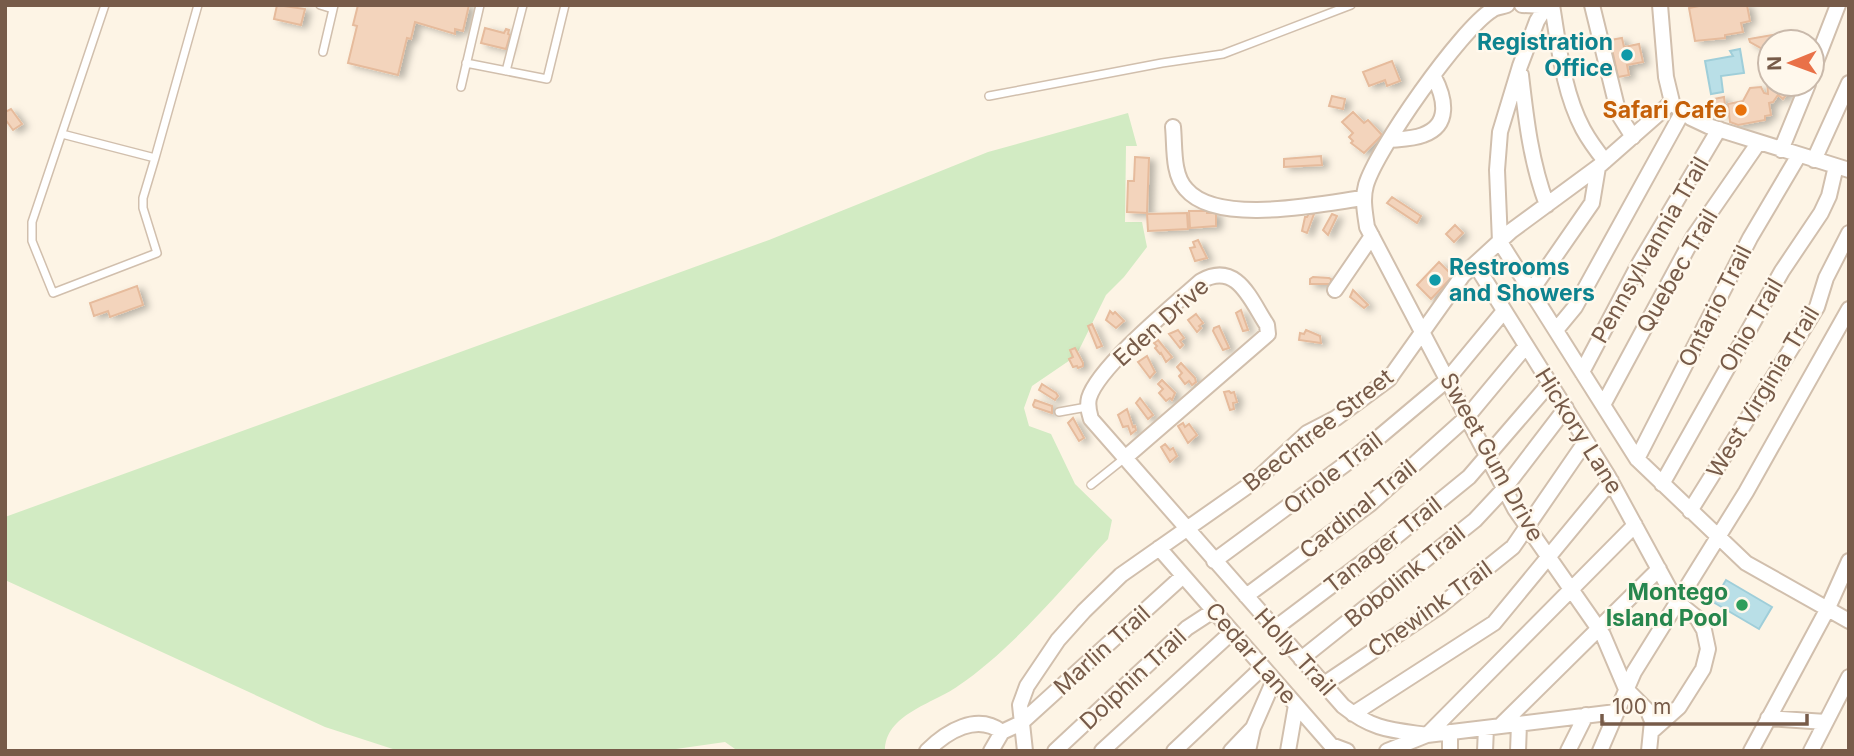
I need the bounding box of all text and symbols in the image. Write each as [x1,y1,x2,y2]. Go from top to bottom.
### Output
place label: Registration Office [1477,28,1613,82]
north arrow [1756,28,1826,98]
marker: Registration Office [1619,47,1635,63]
text: N [1763,56,1786,71]
place label: Safari Cafe [1603,96,1727,124]
marker: Safari Cafe [1733,102,1749,118]
street label: Pennsylvannia Trail [1585,152,1715,348]
street label: Quebec Trail [1630,204,1724,338]
street label: Ontario Trail [1672,240,1758,372]
place label: Restrooms and Showers [1449,253,1595,307]
street label: Eden Drive [1108,272,1214,372]
marker: Restrooms and Showers [1427,272,1443,288]
street label: Ohio Trail [1713,273,1789,377]
street label: West Virginia Trail [1701,301,1825,483]
street label: Beechtree Street [1237,362,1399,497]
street label: Hickory Lane [1529,363,1629,499]
street label: Sweet Gum Drive [1434,368,1550,546]
street label: Oriole Trail [1278,426,1388,520]
street label: Cardinal Trail [1294,453,1422,565]
street label: Tanager Trail [1319,490,1447,600]
street label: Bobolink Trail [1339,519,1471,633]
street label: Chewink Trail [1362,555,1498,663]
place label: Montego Island Pool [1606,578,1728,632]
street label: Cedar Lane [1199,597,1303,709]
marker: Montego Island Pool [1734,597,1750,613]
street label: Marlin Trail [1048,599,1156,701]
street label: Holly Trail [1249,603,1341,701]
street label: Dolphin Trail [1074,623,1192,735]
scale bar [1602,682,1807,726]
text: 100 m [1612,694,1671,719]

